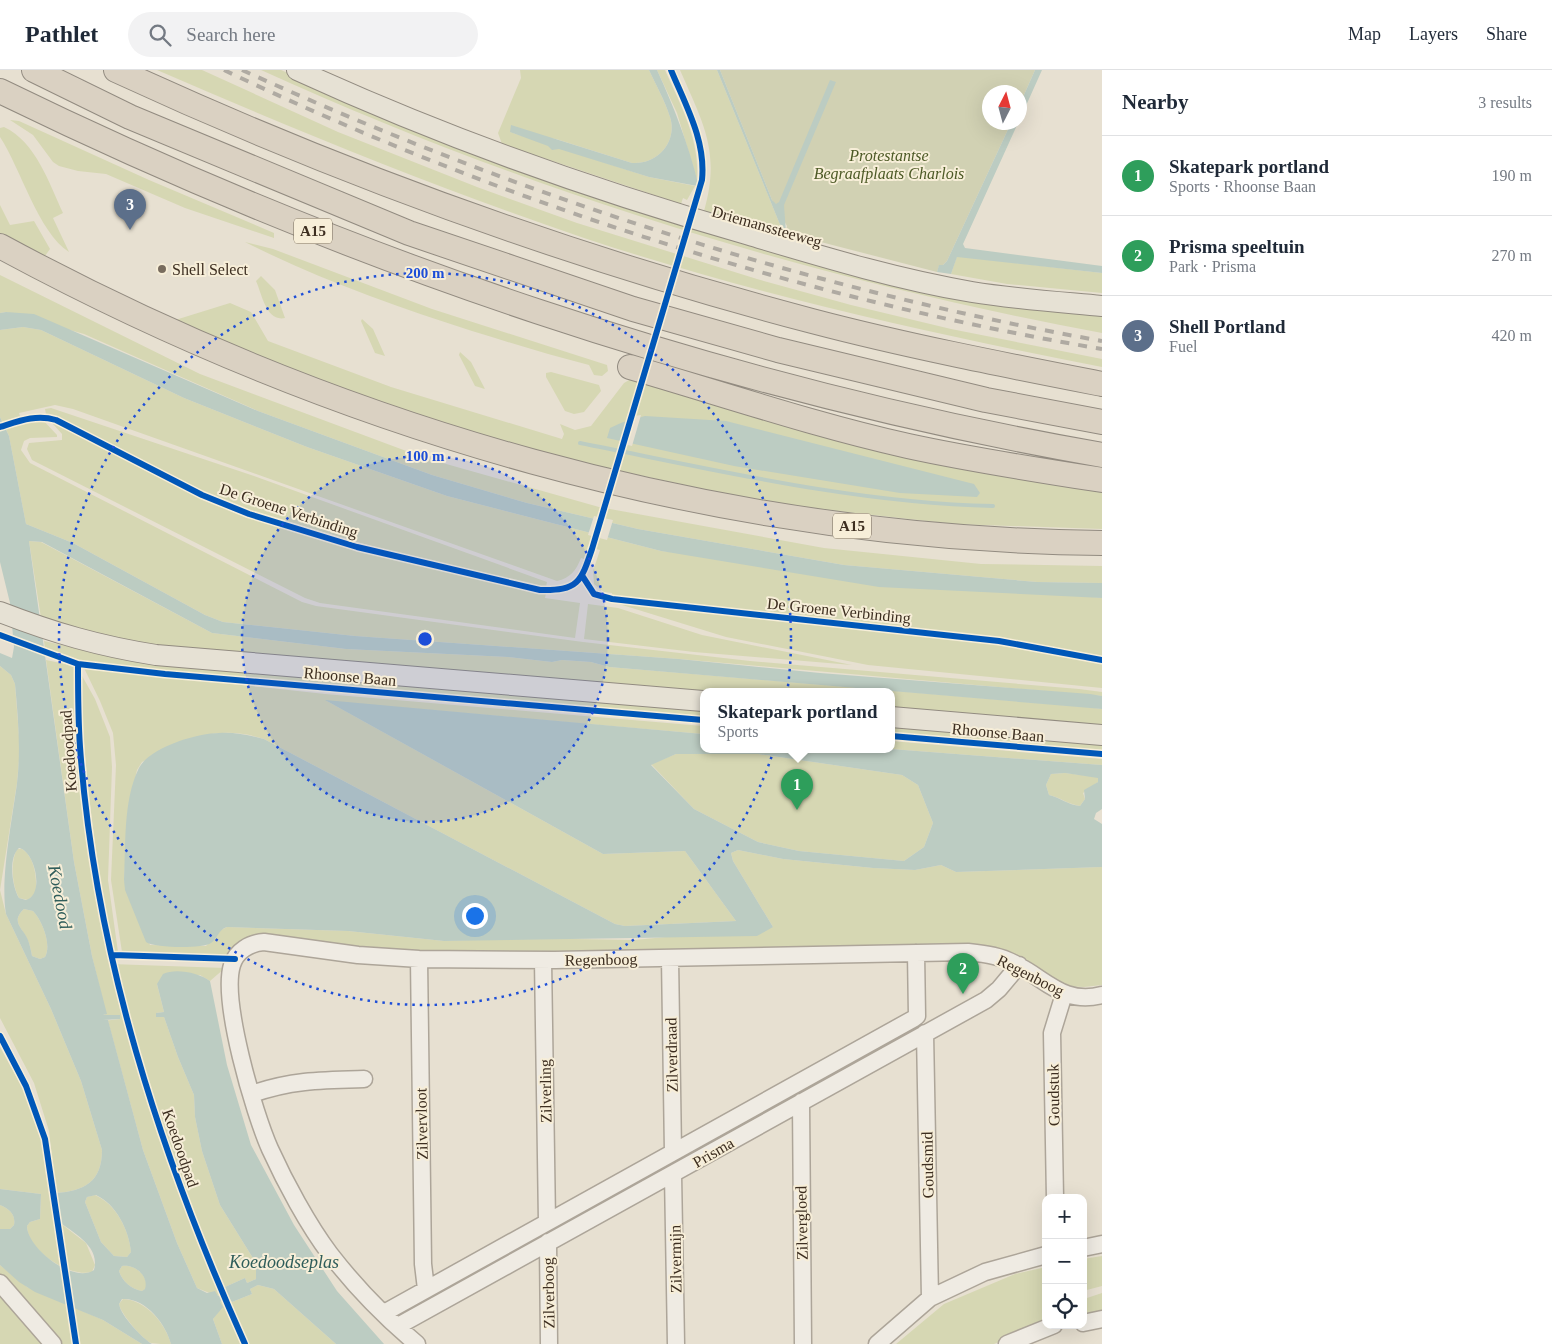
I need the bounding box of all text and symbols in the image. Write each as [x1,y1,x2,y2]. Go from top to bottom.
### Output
search box [128,12,478,57]
text: Pathlet [25,21,98,47]
icon: search [146,21,174,49]
text: Search here [186,24,275,45]
text: Map [1348,24,1381,44]
text: Layers [1409,24,1458,44]
text: Share [1486,24,1527,44]
north arrow [982,85,1027,130]
text: Nearby [1122,90,1189,114]
text: 3 results [1478,94,1532,111]
park label: Protestantse Begraafplaats Charlois [814,147,964,183]
text: Skatepark portland [1169,156,1329,177]
text: 1 [1134,167,1142,184]
text: 190 m [1492,167,1532,184]
text: Sports · Rhoonse Baan [1169,178,1316,195]
pin: 3 [114,189,146,230]
street label: Driemanssteeweg [710,203,824,251]
road number: A15 [294,218,332,244]
text: Prisma speeltuin [1169,236,1305,257]
text: 2 [1134,247,1142,264]
text: 270 m [1492,247,1532,264]
text: Park · Prisma [1169,258,1256,275]
place label: Shell Select [172,261,249,278]
marker: Shell Select [156,263,168,275]
text: 200 m [406,265,445,281]
text: Shell Portland [1169,316,1286,337]
text: 3 [1134,327,1142,344]
text: 420 m [1492,327,1532,344]
text: Fuel [1169,338,1197,355]
text: 100 m [406,448,445,464]
street label: De Groene Verbinding [217,480,360,542]
road number: A15 [833,514,871,538]
street label: De Groene Verbinding [766,594,912,628]
centre of rings [416,630,434,648]
street label: Rhoonse Baan [303,664,397,689]
popup [700,688,895,753]
text: Skatepark portland [718,701,877,722]
street label: Koedoodpad [57,710,81,792]
street label: Rhoonse Baan [951,720,1045,745]
text: Sports [718,723,758,740]
pin: 1 [781,769,813,810]
water label: Koedood [44,862,76,932]
your location [462,903,488,929]
street label: Regenboog [564,950,638,970]
street label: Regenboog [994,951,1067,1000]
pin: 2 [947,953,979,994]
street label: Zilverdraad [662,1018,681,1092]
street label: Zilverling [536,1059,556,1123]
street label: Goudstuk [1044,1064,1063,1126]
street label: Zilvervloot [412,1087,431,1160]
street label: Koedoodpad [158,1107,202,1190]
street label: Goudsmid [918,1132,937,1198]
street label: Prisma [690,1134,737,1171]
street label: Zilvergloed [792,1186,812,1260]
map controls [1042,1194,1087,1329]
button: + [1042,1194,1087,1239]
street label: Zilvermijn [666,1225,686,1293]
button: − [1042,1239,1087,1284]
water label: Koedoodseplas [228,1252,339,1272]
street label: Zilverboog [539,1257,559,1329]
button: locate [1042,1284,1087,1329]

